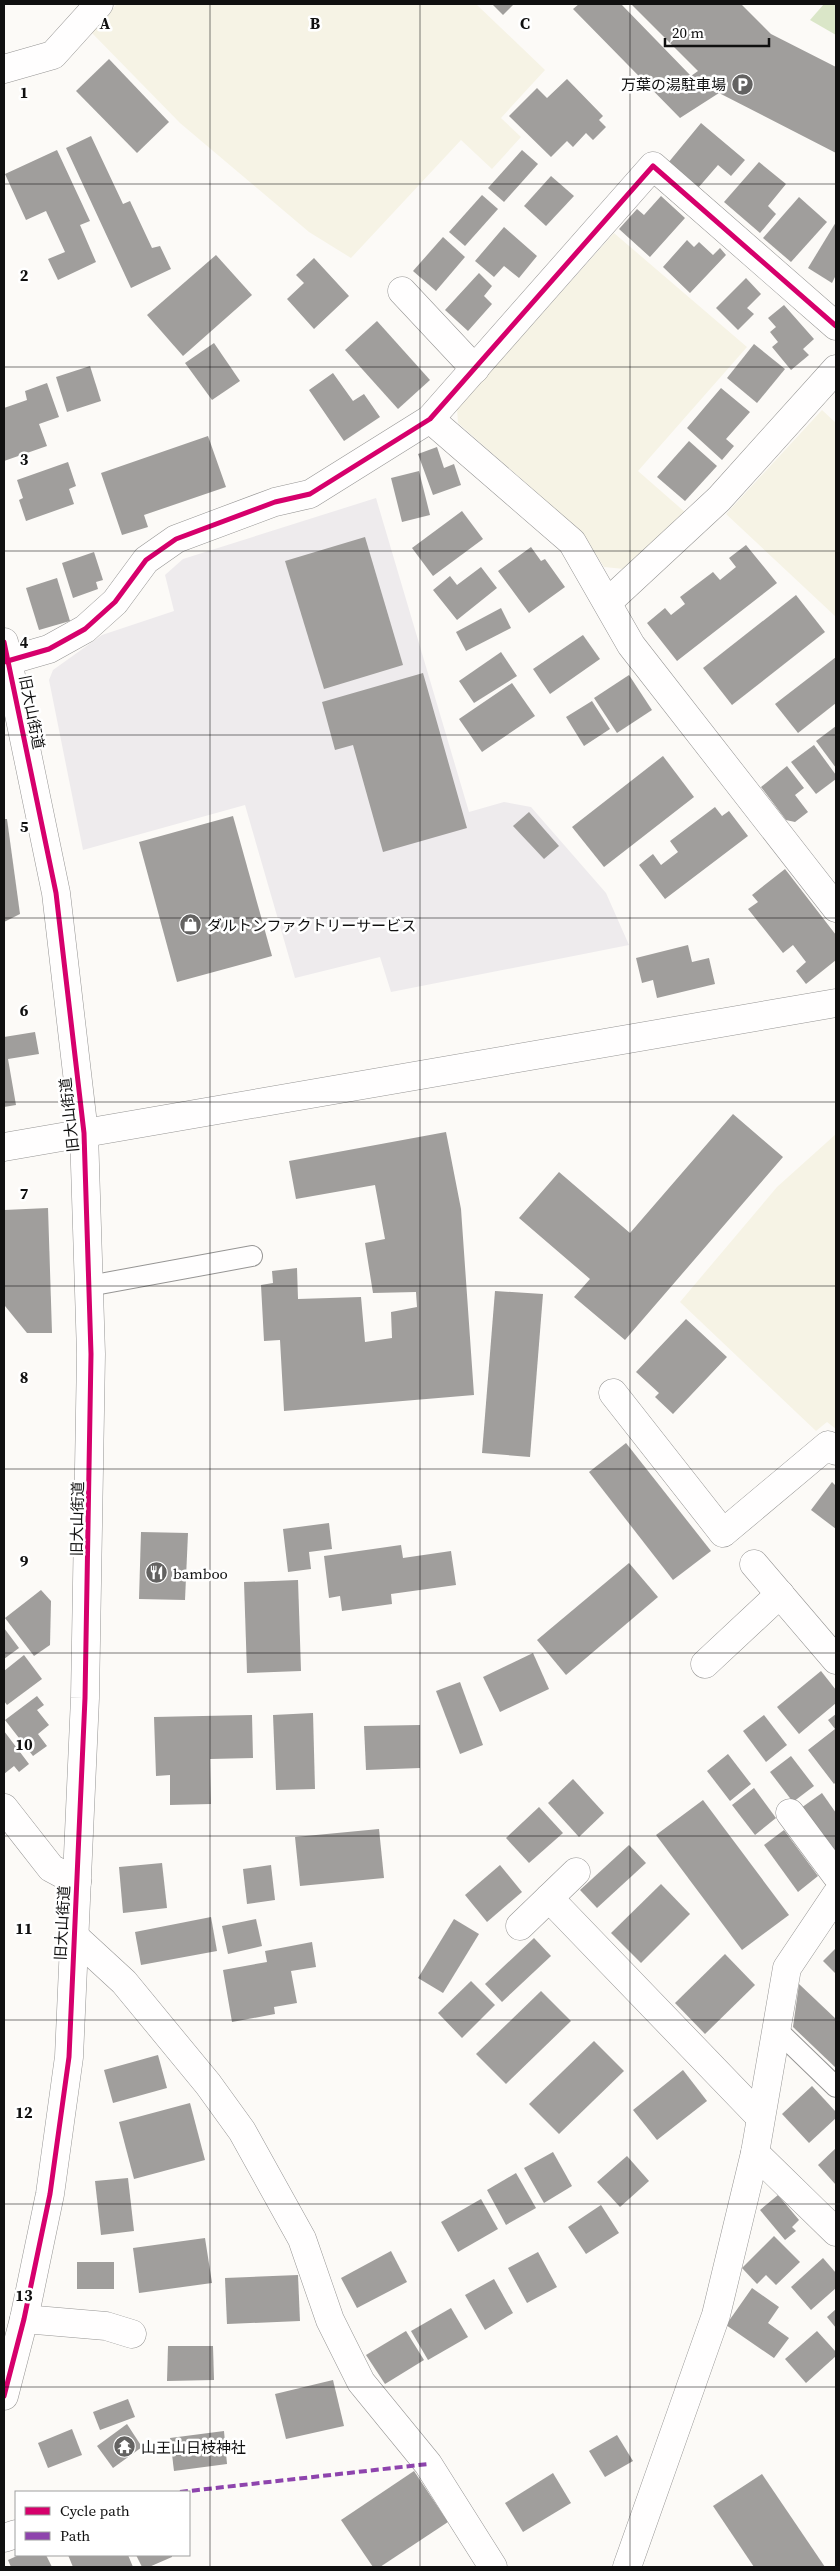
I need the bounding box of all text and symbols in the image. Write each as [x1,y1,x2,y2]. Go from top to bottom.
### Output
text: A [100,12,111,34]
text: B [310,12,321,34]
text: C [520,12,530,34]
scale bar [665,15,769,47]
text: 20 m [672,22,704,43]
parking icon: 万葉の湯駐車場 [730,72,754,96]
place label: 万葉の湯駐車場 [621,74,726,95]
text: 1 [20,81,28,103]
text: 2 [20,264,29,286]
text: 3 [20,448,29,470]
text: 4 [20,631,29,653]
street label: 旧大山街道 [15,673,49,751]
text: 5 [20,815,29,837]
shop icon: ダルトンファクトリーサービス [179,913,203,937]
place label: ダルトンファクトリーサービス [207,915,416,936]
text: 6 [20,999,29,1021]
street label: 旧大山街道 [55,1077,83,1153]
text: 7 [20,1182,29,1204]
text: 8 [20,1366,28,1388]
street label: 旧大山街道 [66,1481,88,1557]
text: 9 [20,1550,29,1572]
restaurant icon: bamboo [145,1561,169,1585]
place label: bamboo [173,1563,228,1584]
text: 10 [15,1733,33,1755]
street label: 旧大山街道 [50,1885,74,1961]
text: 11 [15,1917,33,1939]
text: 12 [15,2101,33,2123]
text: 13 [15,2284,33,2306]
temple icon: 山王山日枝神社 [113,2435,137,2459]
place label: 山王山日枝神社 [141,2437,246,2458]
legend [15,2491,190,2556]
text: Cycle path [60,2500,130,2521]
text: Path [60,2525,90,2546]

